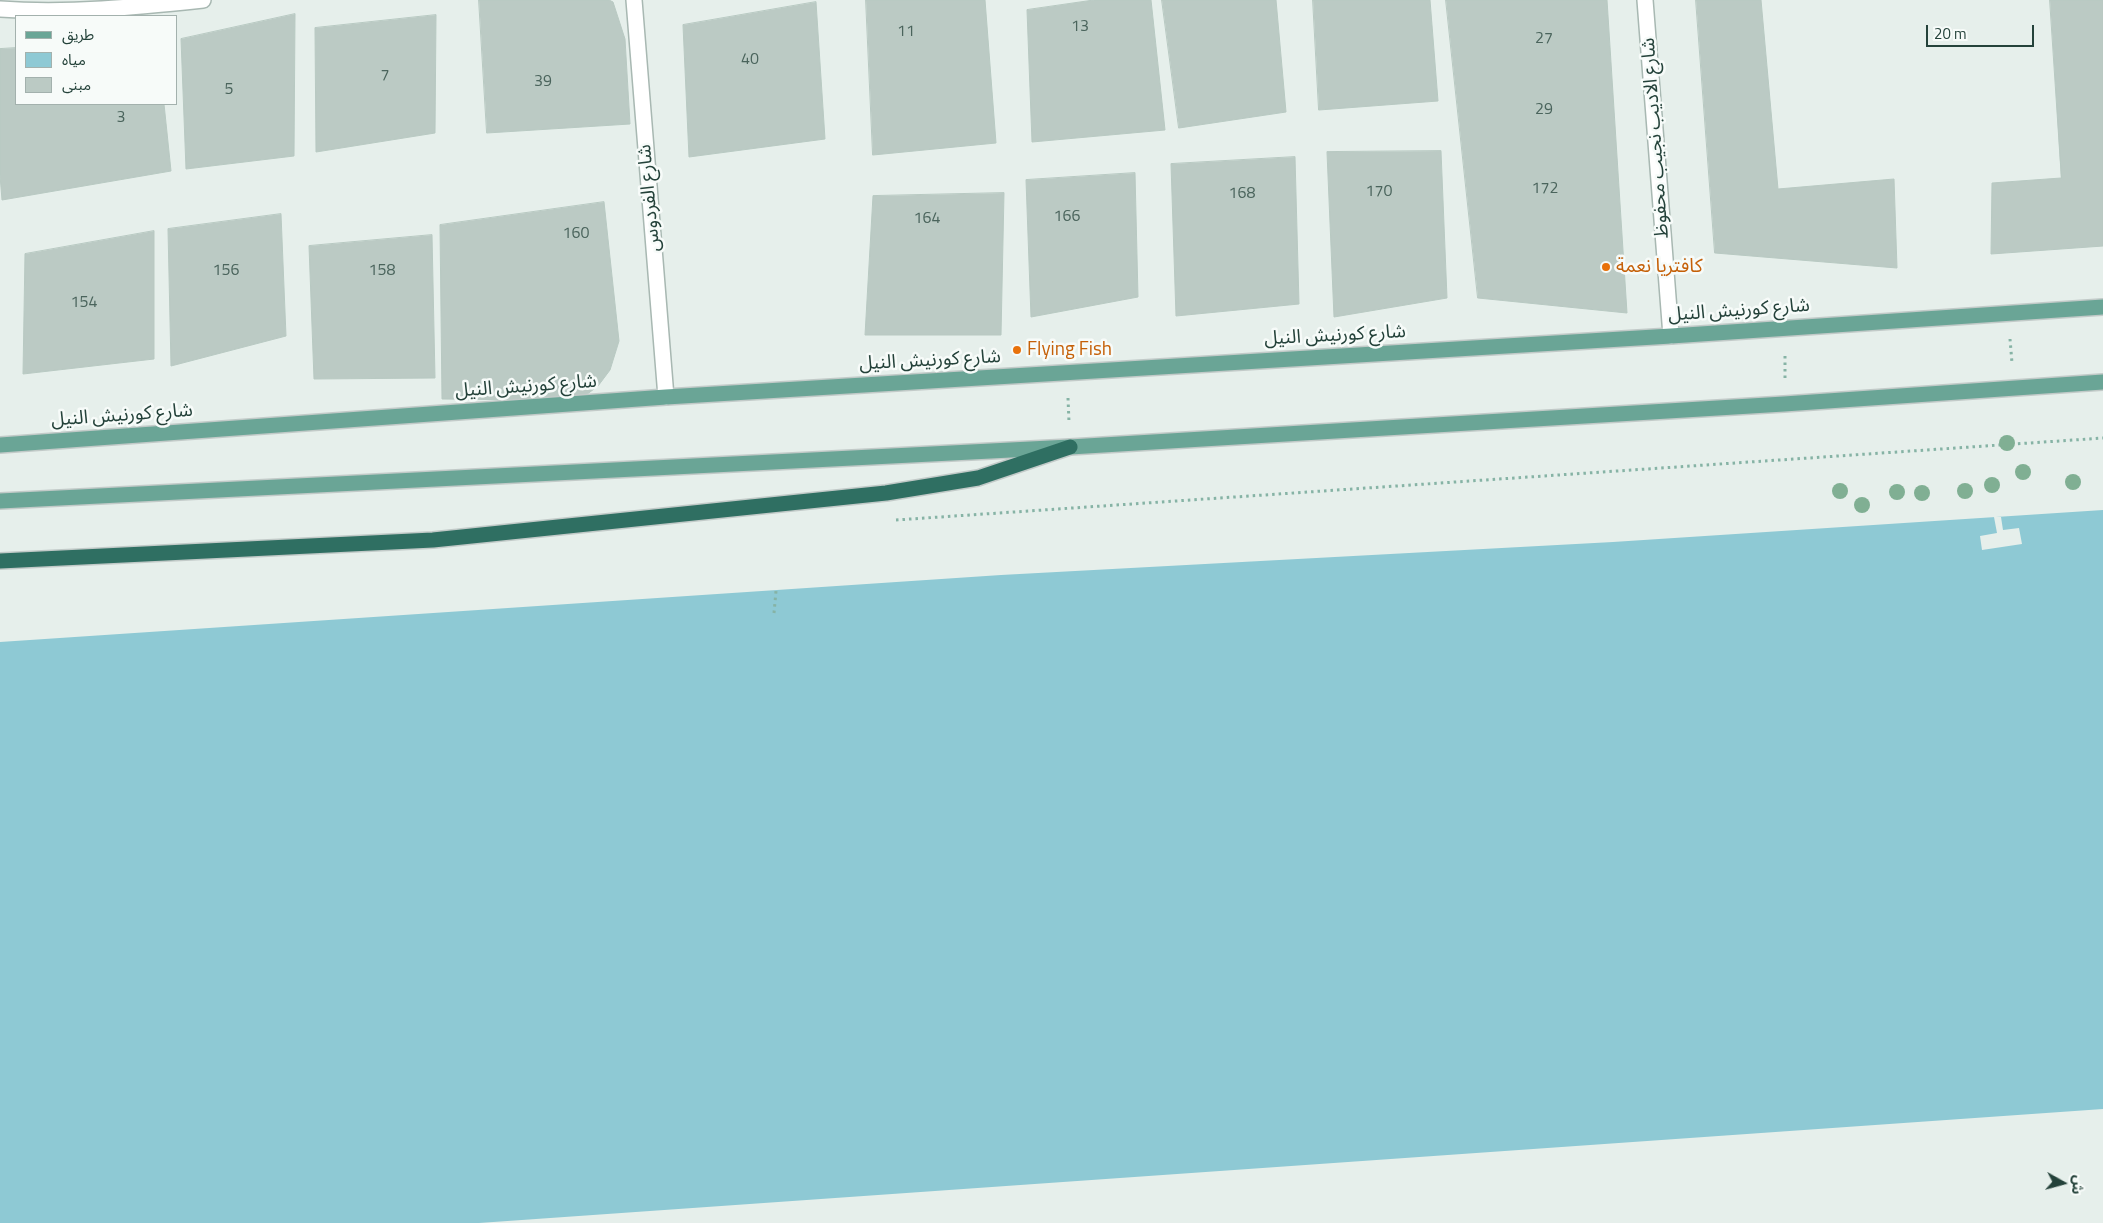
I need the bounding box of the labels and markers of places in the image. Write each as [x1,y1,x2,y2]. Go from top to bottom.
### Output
place label: كافتريا نعمة [1616,256,1703,278]
marker: كافتريا نعمة [1600,261,1612,273]
place label: Flying Fish [1027,339,1112,361]
marker: Flying Fish [1011,344,1023,356]

